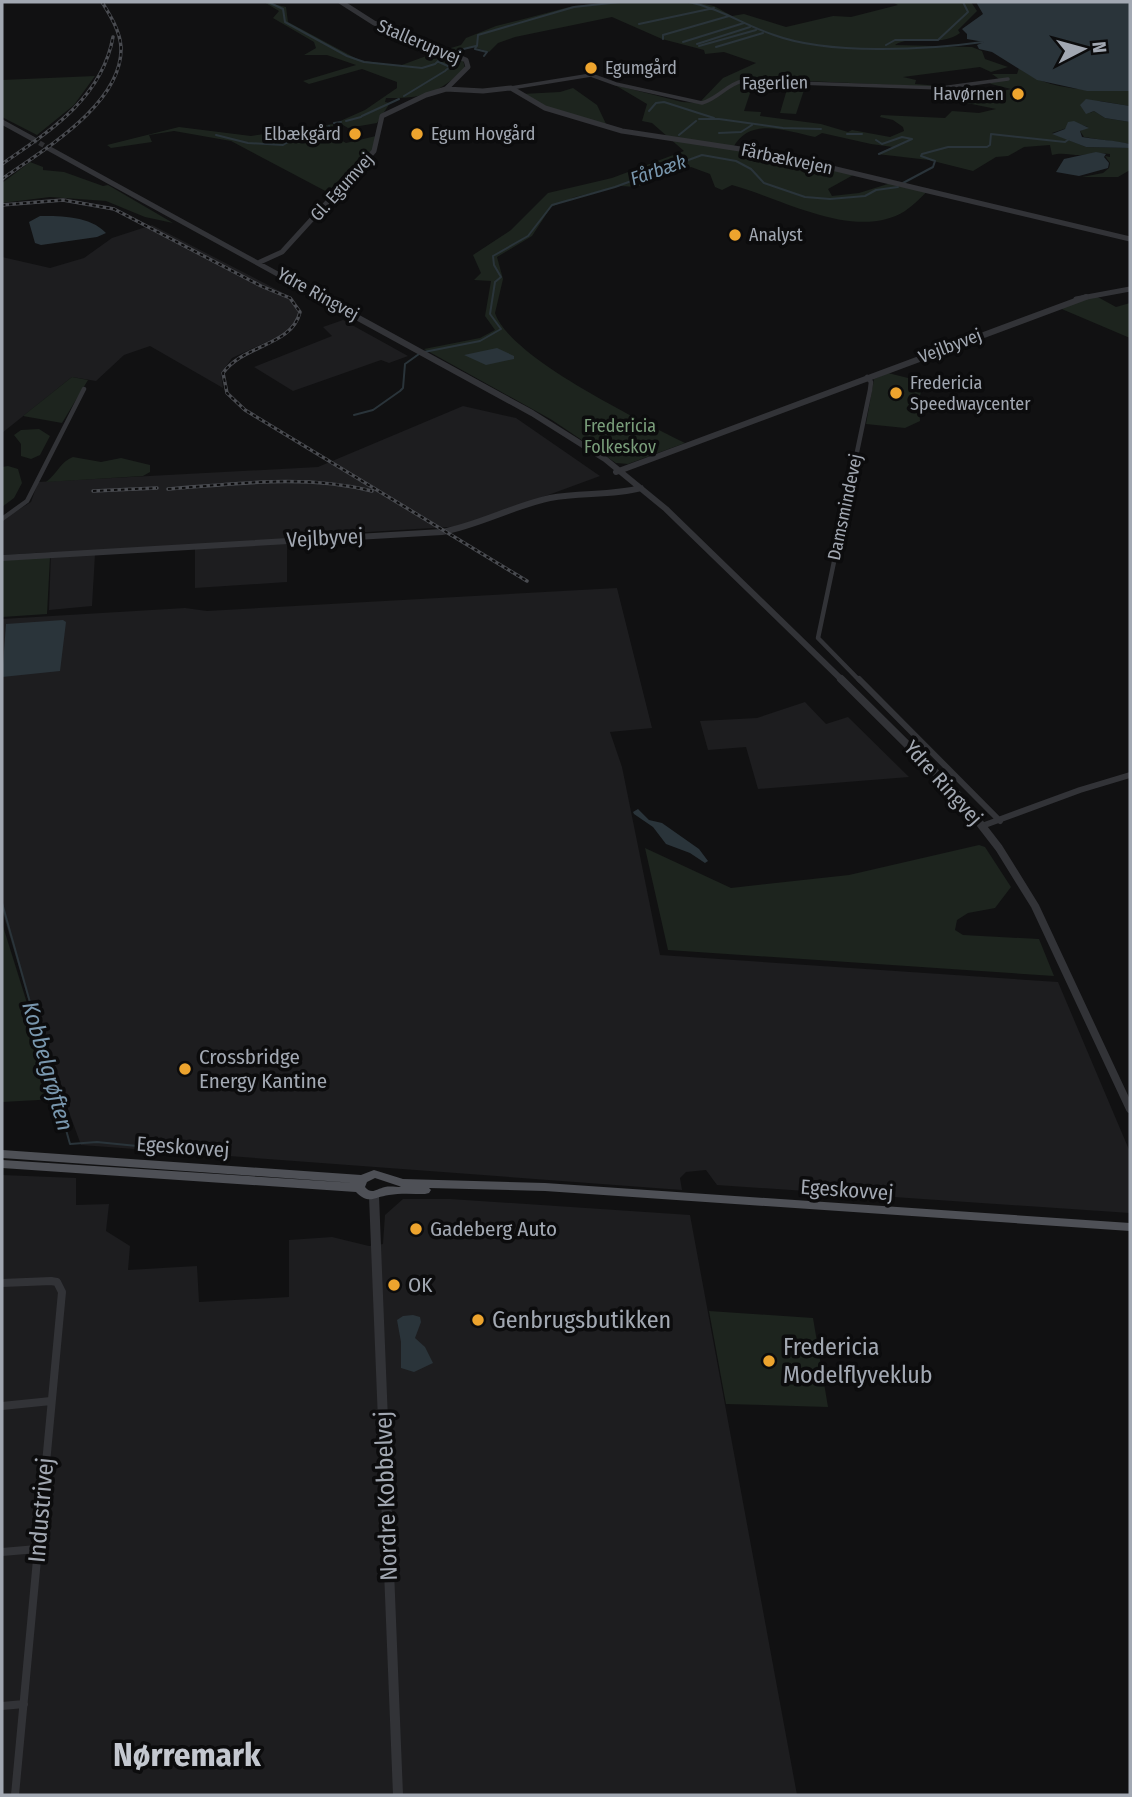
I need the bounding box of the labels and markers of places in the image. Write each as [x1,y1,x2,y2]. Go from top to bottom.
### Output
place label: Egumgård [605,57,677,79]
marker: Egumgård [583,60,599,76]
place label: Havørnen [933,83,1004,105]
marker: Havørnen [1010,86,1026,102]
place label: Elbækgård [264,123,341,145]
place label: Egum Hovgård [431,123,536,145]
marker: Elbækgård [347,126,363,142]
marker: Egum Hovgård [409,126,425,142]
place label: Analyst [749,224,803,246]
marker: Analyst [727,227,743,243]
place label: Fredericia Speedwaycenter [910,372,1031,415]
marker: Fredericia Speedwaycenter [888,385,904,401]
place label: Crossbridge Energy Kantine [199,1044,327,1094]
marker: Crossbridge Energy Kantine [177,1061,193,1077]
place label: Gadeberg Auto [430,1216,557,1242]
marker: Gadeberg Auto [408,1221,424,1237]
place label: OK [408,1272,433,1298]
marker: OK [386,1277,402,1293]
place label: Genbrugsbutikken [492,1306,671,1334]
marker: Genbrugsbutikken [470,1312,486,1328]
place label: Fredericia Modelflyveklub [783,1333,933,1389]
marker: Fredericia Modelflyveklub [761,1353,777,1369]

